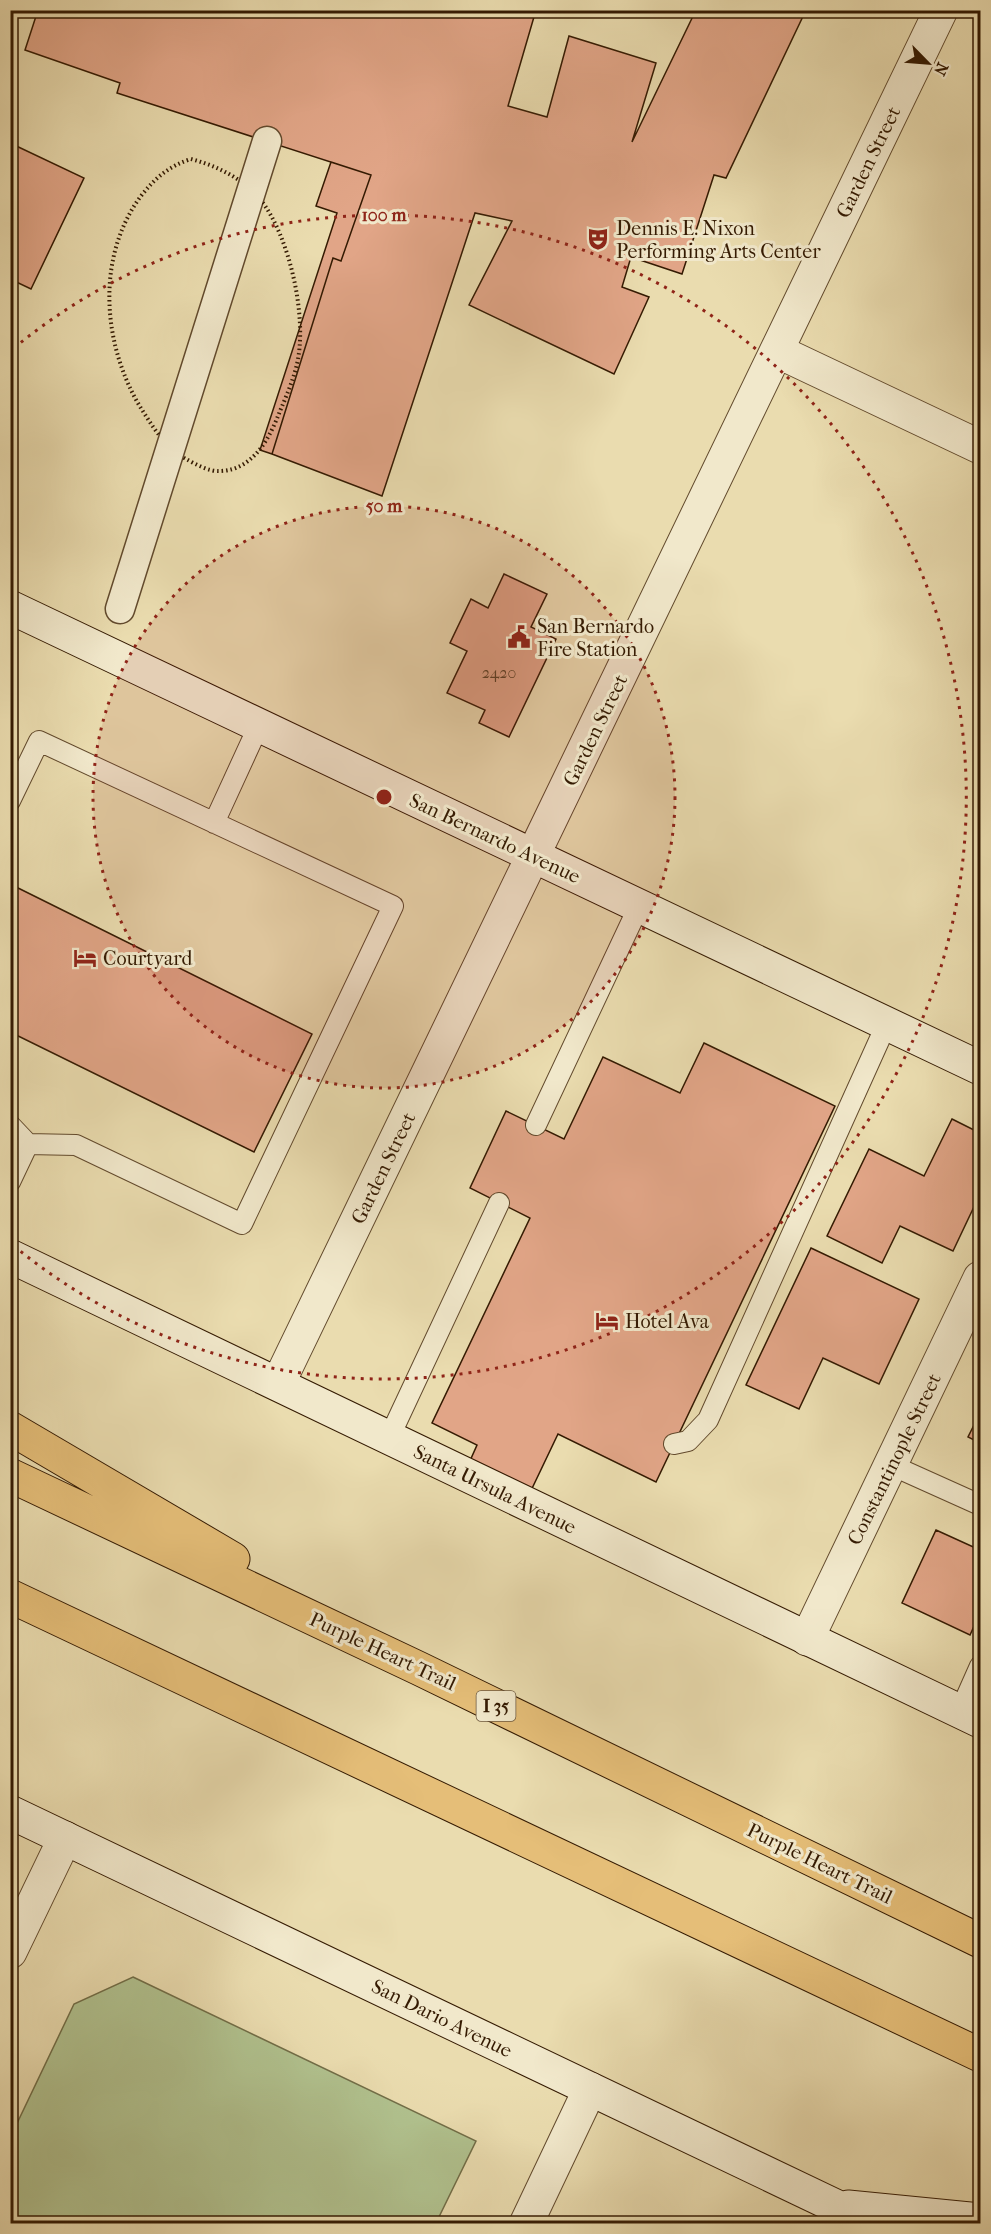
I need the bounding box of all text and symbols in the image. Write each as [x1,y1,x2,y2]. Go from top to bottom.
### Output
north arrow [898,33,958,93]
text: N [930,60,952,79]
street label: Garden Street [832,103,905,222]
text: 100 m [361,205,408,226]
place label: Dennis E. Nixon Performing Arts Center [616,217,821,263]
theatre icon: Dennis E. Nixon Performing Arts Center [585,226,611,252]
text: 50 m [366,496,403,517]
place label: San Bernardo Fire Station [537,615,654,661]
public building icon: San Bernardo Fire Station [506,624,532,650]
house number: 2420 [482,663,516,682]
street label: Garden Street [559,671,632,790]
centre of rings [374,787,394,807]
street label: San Bernardo Avenue [406,789,584,888]
hotel icon: Courtyard [72,945,98,971]
place label: Courtyard [103,947,193,970]
street label: Garden Street [347,1109,420,1228]
hotel icon: Hotel Ava [594,1308,620,1334]
place label: Hotel Ava [625,1310,710,1333]
street label: Constantinople Street [843,1370,946,1549]
street label: Santa Ursula Avenue [410,1440,580,1539]
street label: Purple Heart Trail [306,1607,460,1696]
road number: I 35 [476,1691,516,1721]
street label: Purple Heart Trail [743,1818,897,1909]
street label: San Dario Avenue [368,1975,516,2062]

